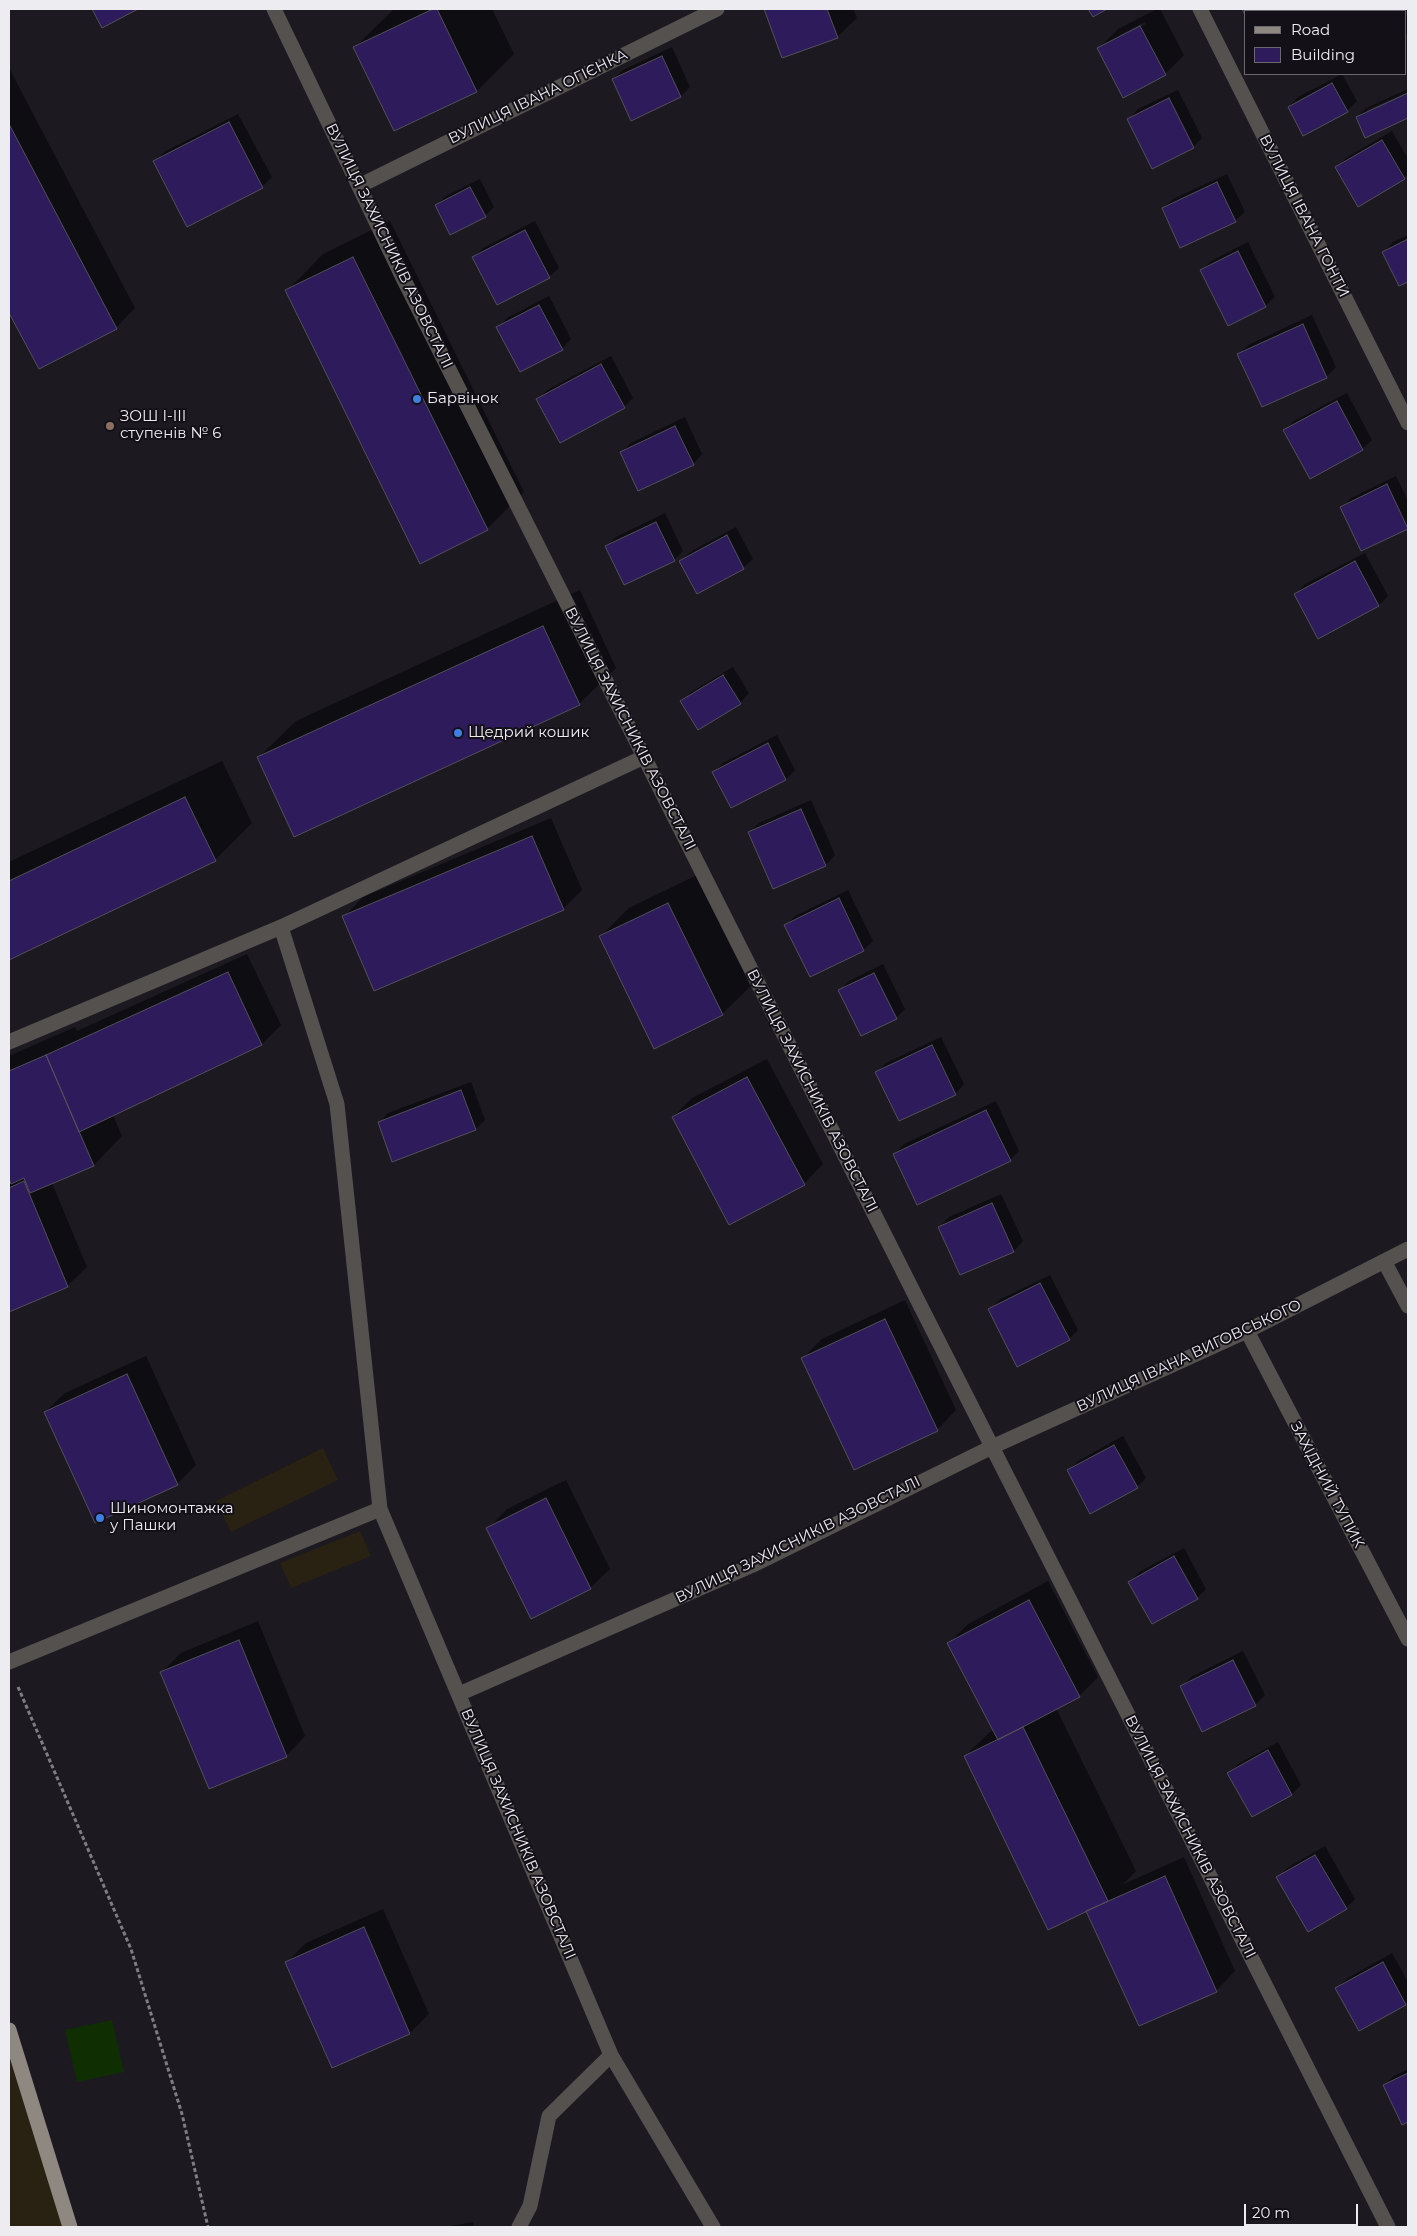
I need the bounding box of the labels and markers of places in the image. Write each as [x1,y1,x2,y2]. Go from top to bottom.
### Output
place label: Барвінок [427,390,499,408]
marker: Барвінок [411,393,423,405]
place label: ЗОШ I-III ступенів № 6 [120,408,221,443]
marker: ЗОШ I-III ступенів № 6 [104,420,116,432]
place label: Щедрий кошик [468,724,589,742]
marker: Щедрий кошик [452,727,464,739]
place label: Шиномонтажка у Пашки [110,1500,233,1535]
marker: Шиномонтажка у Пашки [94,1512,106,1524]

